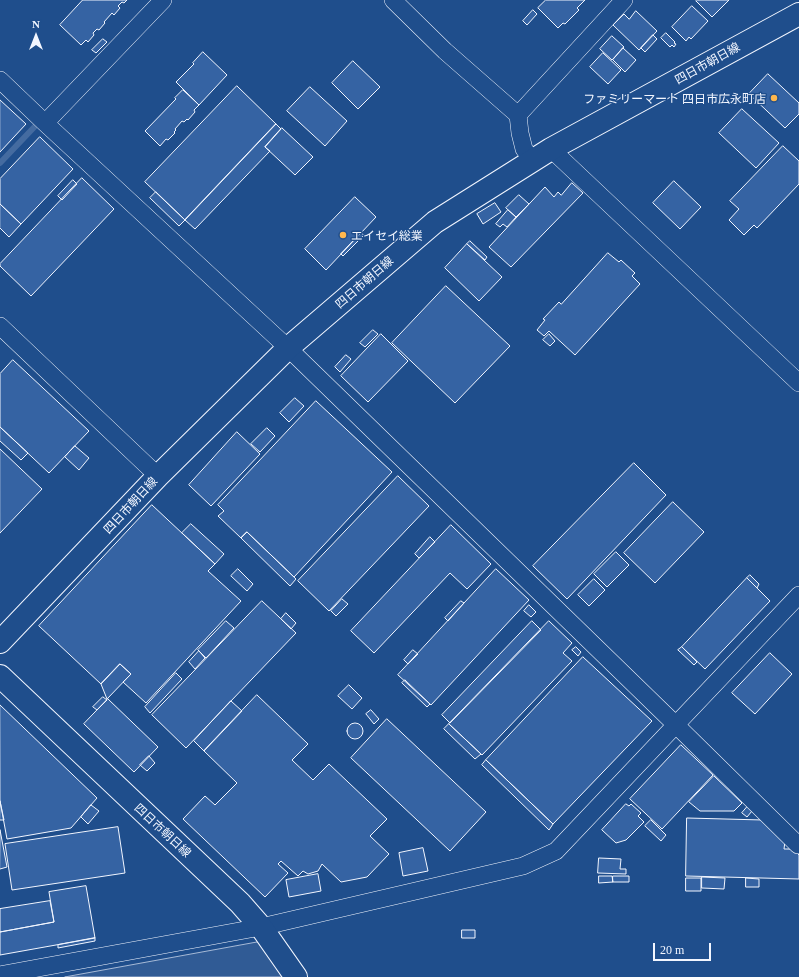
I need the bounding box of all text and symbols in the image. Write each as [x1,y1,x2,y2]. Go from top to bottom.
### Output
north arrow [16,16,56,56]
text: N [32,18,40,30]
street label: 四日市朝日線 [672,39,742,87]
place label: ファミリーマート 四日市広永町店 [583,91,766,105]
marker: ファミリーマート 四日市広永町店 [769,93,779,103]
place label: エイセイ総業 [351,228,423,242]
marker: エイセイ総業 [338,230,348,240]
street label: 四日市朝日線 [332,253,396,311]
street label: 四日市朝日線 [100,474,160,536]
street label: 四日市朝日線 [132,800,194,860]
scale bar [655,935,713,961]
text: 20 m [660,943,684,957]

